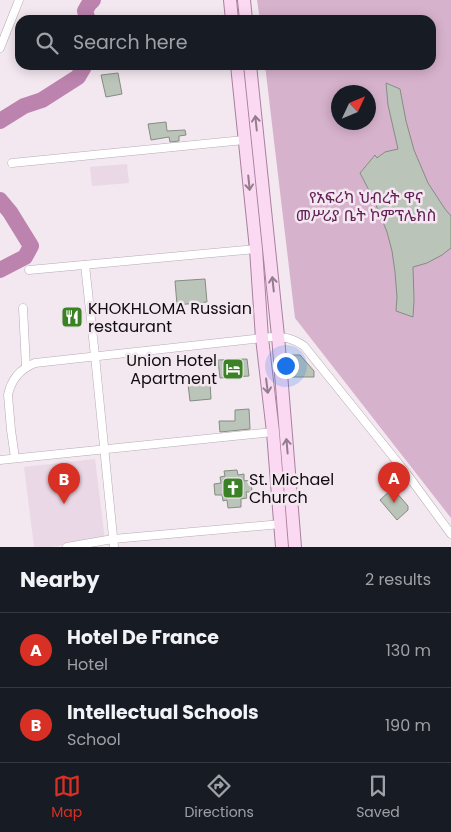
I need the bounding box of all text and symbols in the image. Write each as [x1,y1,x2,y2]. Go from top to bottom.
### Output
search box [15,15,436,70]
icon: search [33,29,61,57]
text: Search here [73,29,187,56]
north arrow [331,85,376,130]
one-way arrow [251,115,260,131]
one-way arrow [244,175,254,191]
park label: የአፍሪካ ህብረት ዋና መሥሪያ ቤት ኮምፕሌክስ [296,186,436,227]
one-way arrow [268,277,278,293]
place label: KHOKHLOMA Russian restaurant [88,297,252,338]
restaurant icon: KHOKHLOMA Russian restaurant [60,305,84,329]
place label: Union Hotel Apartment [126,349,217,390]
your location [273,353,299,379]
hotel icon: Union Hotel Apartment [221,357,245,381]
one-way arrow [262,378,272,394]
one-way arrow [283,438,292,454]
pin: A [378,462,410,503]
pin: B [48,463,80,504]
place label: St. Michael Church [249,468,334,509]
church icon: St. Michael Church [221,476,245,500]
text: Nearby [20,565,100,594]
text: 2 results [365,568,431,591]
text: Hotel De France [67,624,219,651]
text: A [30,639,42,662]
text: 130 m [386,639,431,662]
text: Hotel [67,653,108,676]
text: Intellectual Schools [67,699,259,726]
text: B [31,714,41,737]
text: 190 m [385,714,431,737]
text: School [67,728,121,751]
tab: Map [51,772,82,823]
tab: Directions [184,772,254,823]
tab: Saved [356,772,400,823]

